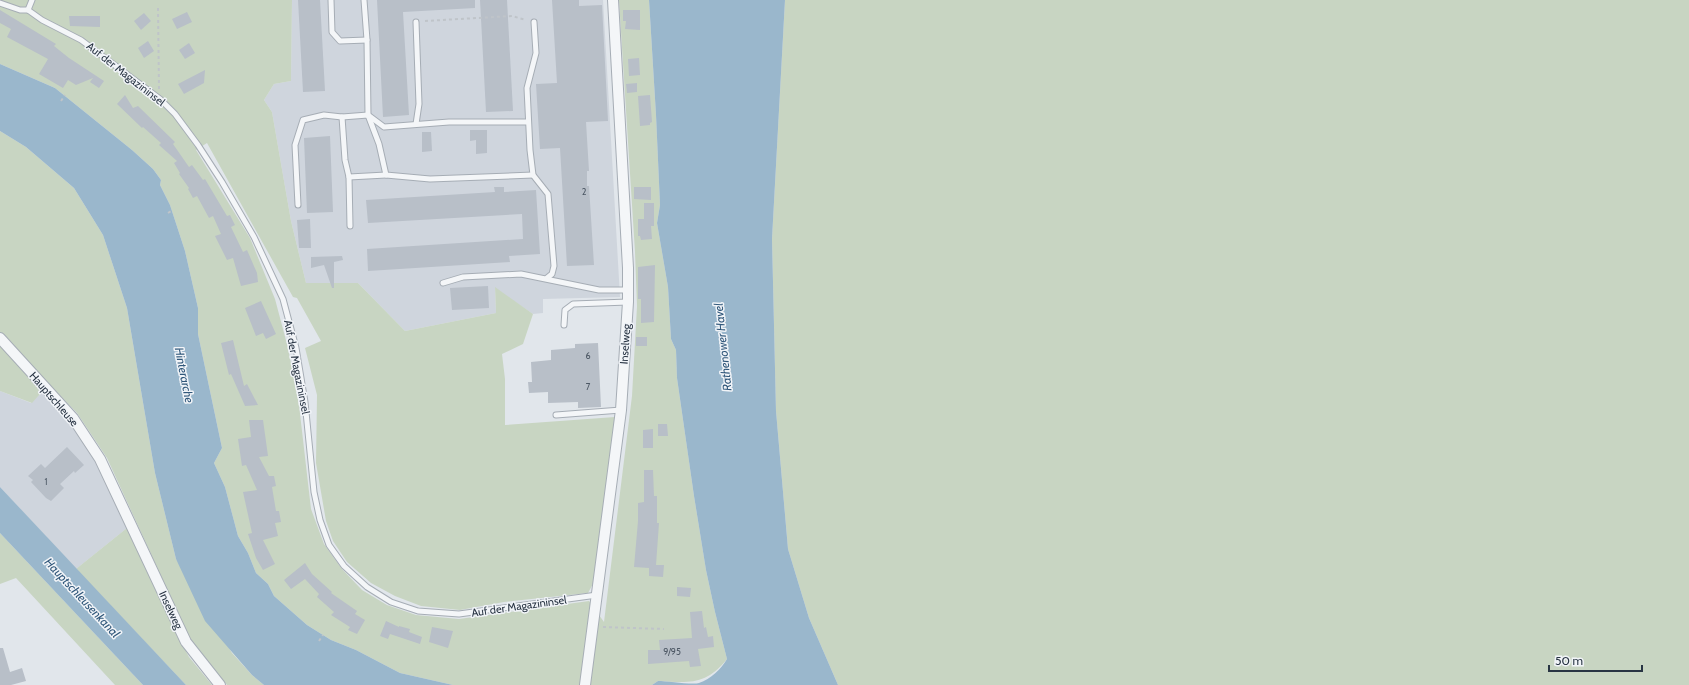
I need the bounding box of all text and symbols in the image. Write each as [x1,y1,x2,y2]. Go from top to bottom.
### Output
street label: Auf der Magazininsel [84,39,168,109]
house number: 2 [582,186,587,197]
water label: Rathenower Havel [710,302,735,392]
street label: Auf der Magazininsel [281,319,313,416]
street label: Inselweg [617,323,633,365]
water label: Hinterarche [172,346,197,404]
house number: 6 [585,350,591,361]
street label: Hauptschleuse [26,369,82,430]
house number: 7 [586,381,591,392]
house number: 1 [45,476,48,487]
water label: Hauptschleusenkanal [42,555,123,641]
street label: Inselweg [156,589,186,632]
street label: Auf der Magazininsel [470,592,568,620]
house number: 9/95 [663,646,681,657]
scale bar [1549,647,1642,673]
text: 50 m [1555,653,1583,668]

